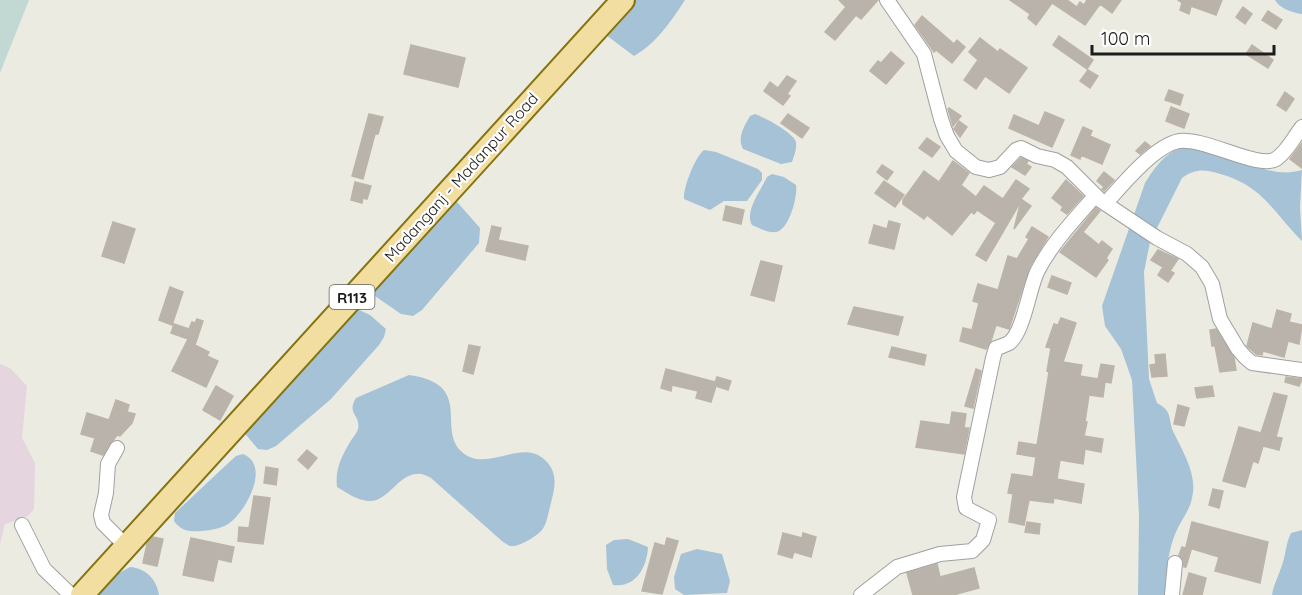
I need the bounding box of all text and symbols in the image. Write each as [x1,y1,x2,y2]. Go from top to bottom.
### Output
scale bar [1092,18,1274,56]
text: 100 m [1101,27,1150,50]
street label: Madanganj - Madanpur Road [380,88,542,266]
road number: R113 [330,285,374,309]

